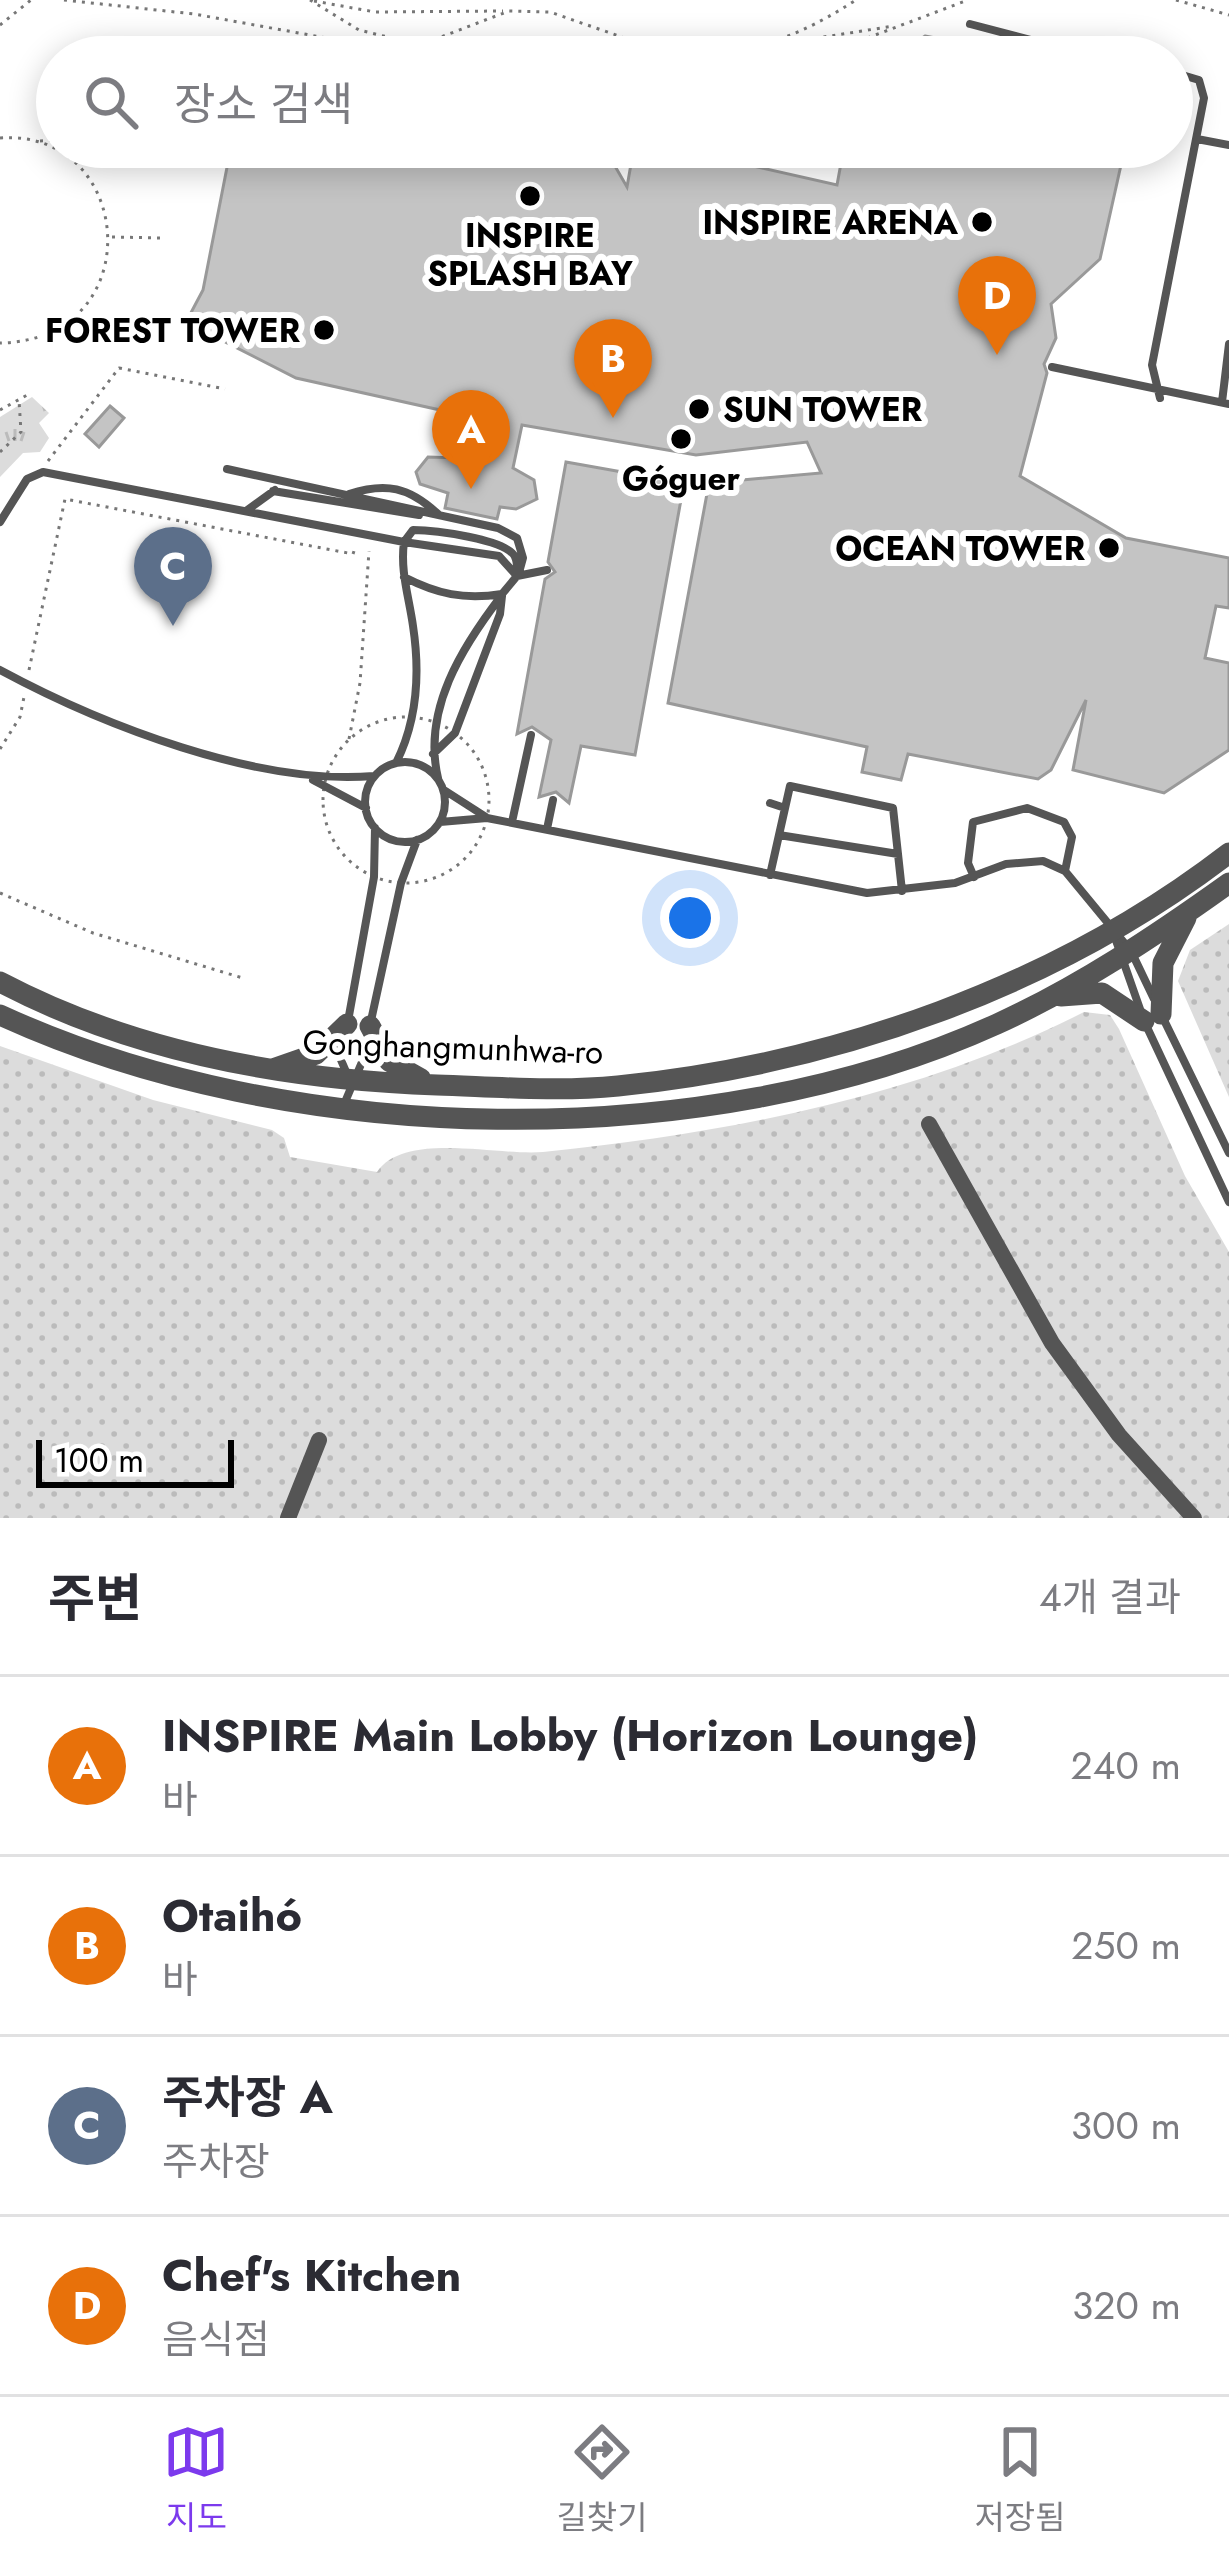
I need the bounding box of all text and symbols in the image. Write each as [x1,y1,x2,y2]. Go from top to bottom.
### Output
search box [36,36,1193,168]
icon: search [78,69,144,135]
text: 장소 검색 [174,72,353,137]
marker: INSPIRE SPLASH BAY [517,183,543,209]
place label: INSPIRE ARENA [702,199,959,246]
marker: INSPIRE ARENA [969,209,995,235]
place label: INSPIRE SPLASH BAY [427,212,633,297]
pin: D [958,256,1036,355]
place label: FOREST TOWER [45,307,301,354]
marker: FOREST TOWER [311,317,337,343]
pin: B [574,319,652,418]
place label: SUN TOWER [723,386,923,433]
pin: A [432,390,510,489]
marker: SUN TOWER [686,396,712,422]
marker: Góguer [668,426,694,452]
place label: Góguer [622,455,740,502]
place label: OCEAN TOWER [835,525,1086,572]
pin: C [134,527,212,626]
marker: OCEAN TOWER [1096,535,1122,561]
your location [660,888,720,948]
street label: Gonghangmunhwa-ro [302,1018,604,1076]
scale bar [36,1434,234,1487]
text: 100 m [54,1437,144,1484]
text: 주변 [48,1561,142,1635]
text: 4개 결과 [1039,1569,1181,1626]
text: INSPIRE Main Lobby (Horizon Lounge) [162,1703,978,1768]
text: A [73,1737,101,1794]
text: 240 m [1071,1737,1181,1794]
text: 바 [162,1771,198,1828]
text: Otaihó [162,1883,302,1948]
text: B [74,1917,100,1974]
text: 250 m [1071,1917,1181,1974]
text: 바 [162,1951,198,2008]
text: 주차장 A [162,2065,333,2130]
text: C [73,2097,101,2154]
text: 300 m [1071,2097,1181,2154]
text: 주차장 [162,2133,270,2190]
text: Chef's Kitchen [162,2243,461,2308]
text: D [73,2277,101,2334]
text: 320 m [1072,2277,1181,2334]
text: 음식점 [162,2311,270,2368]
tab: 지도 [163,2419,229,2541]
tab: 길찾기 [556,2419,648,2541]
tab: 저장됨 [974,2419,1066,2541]

